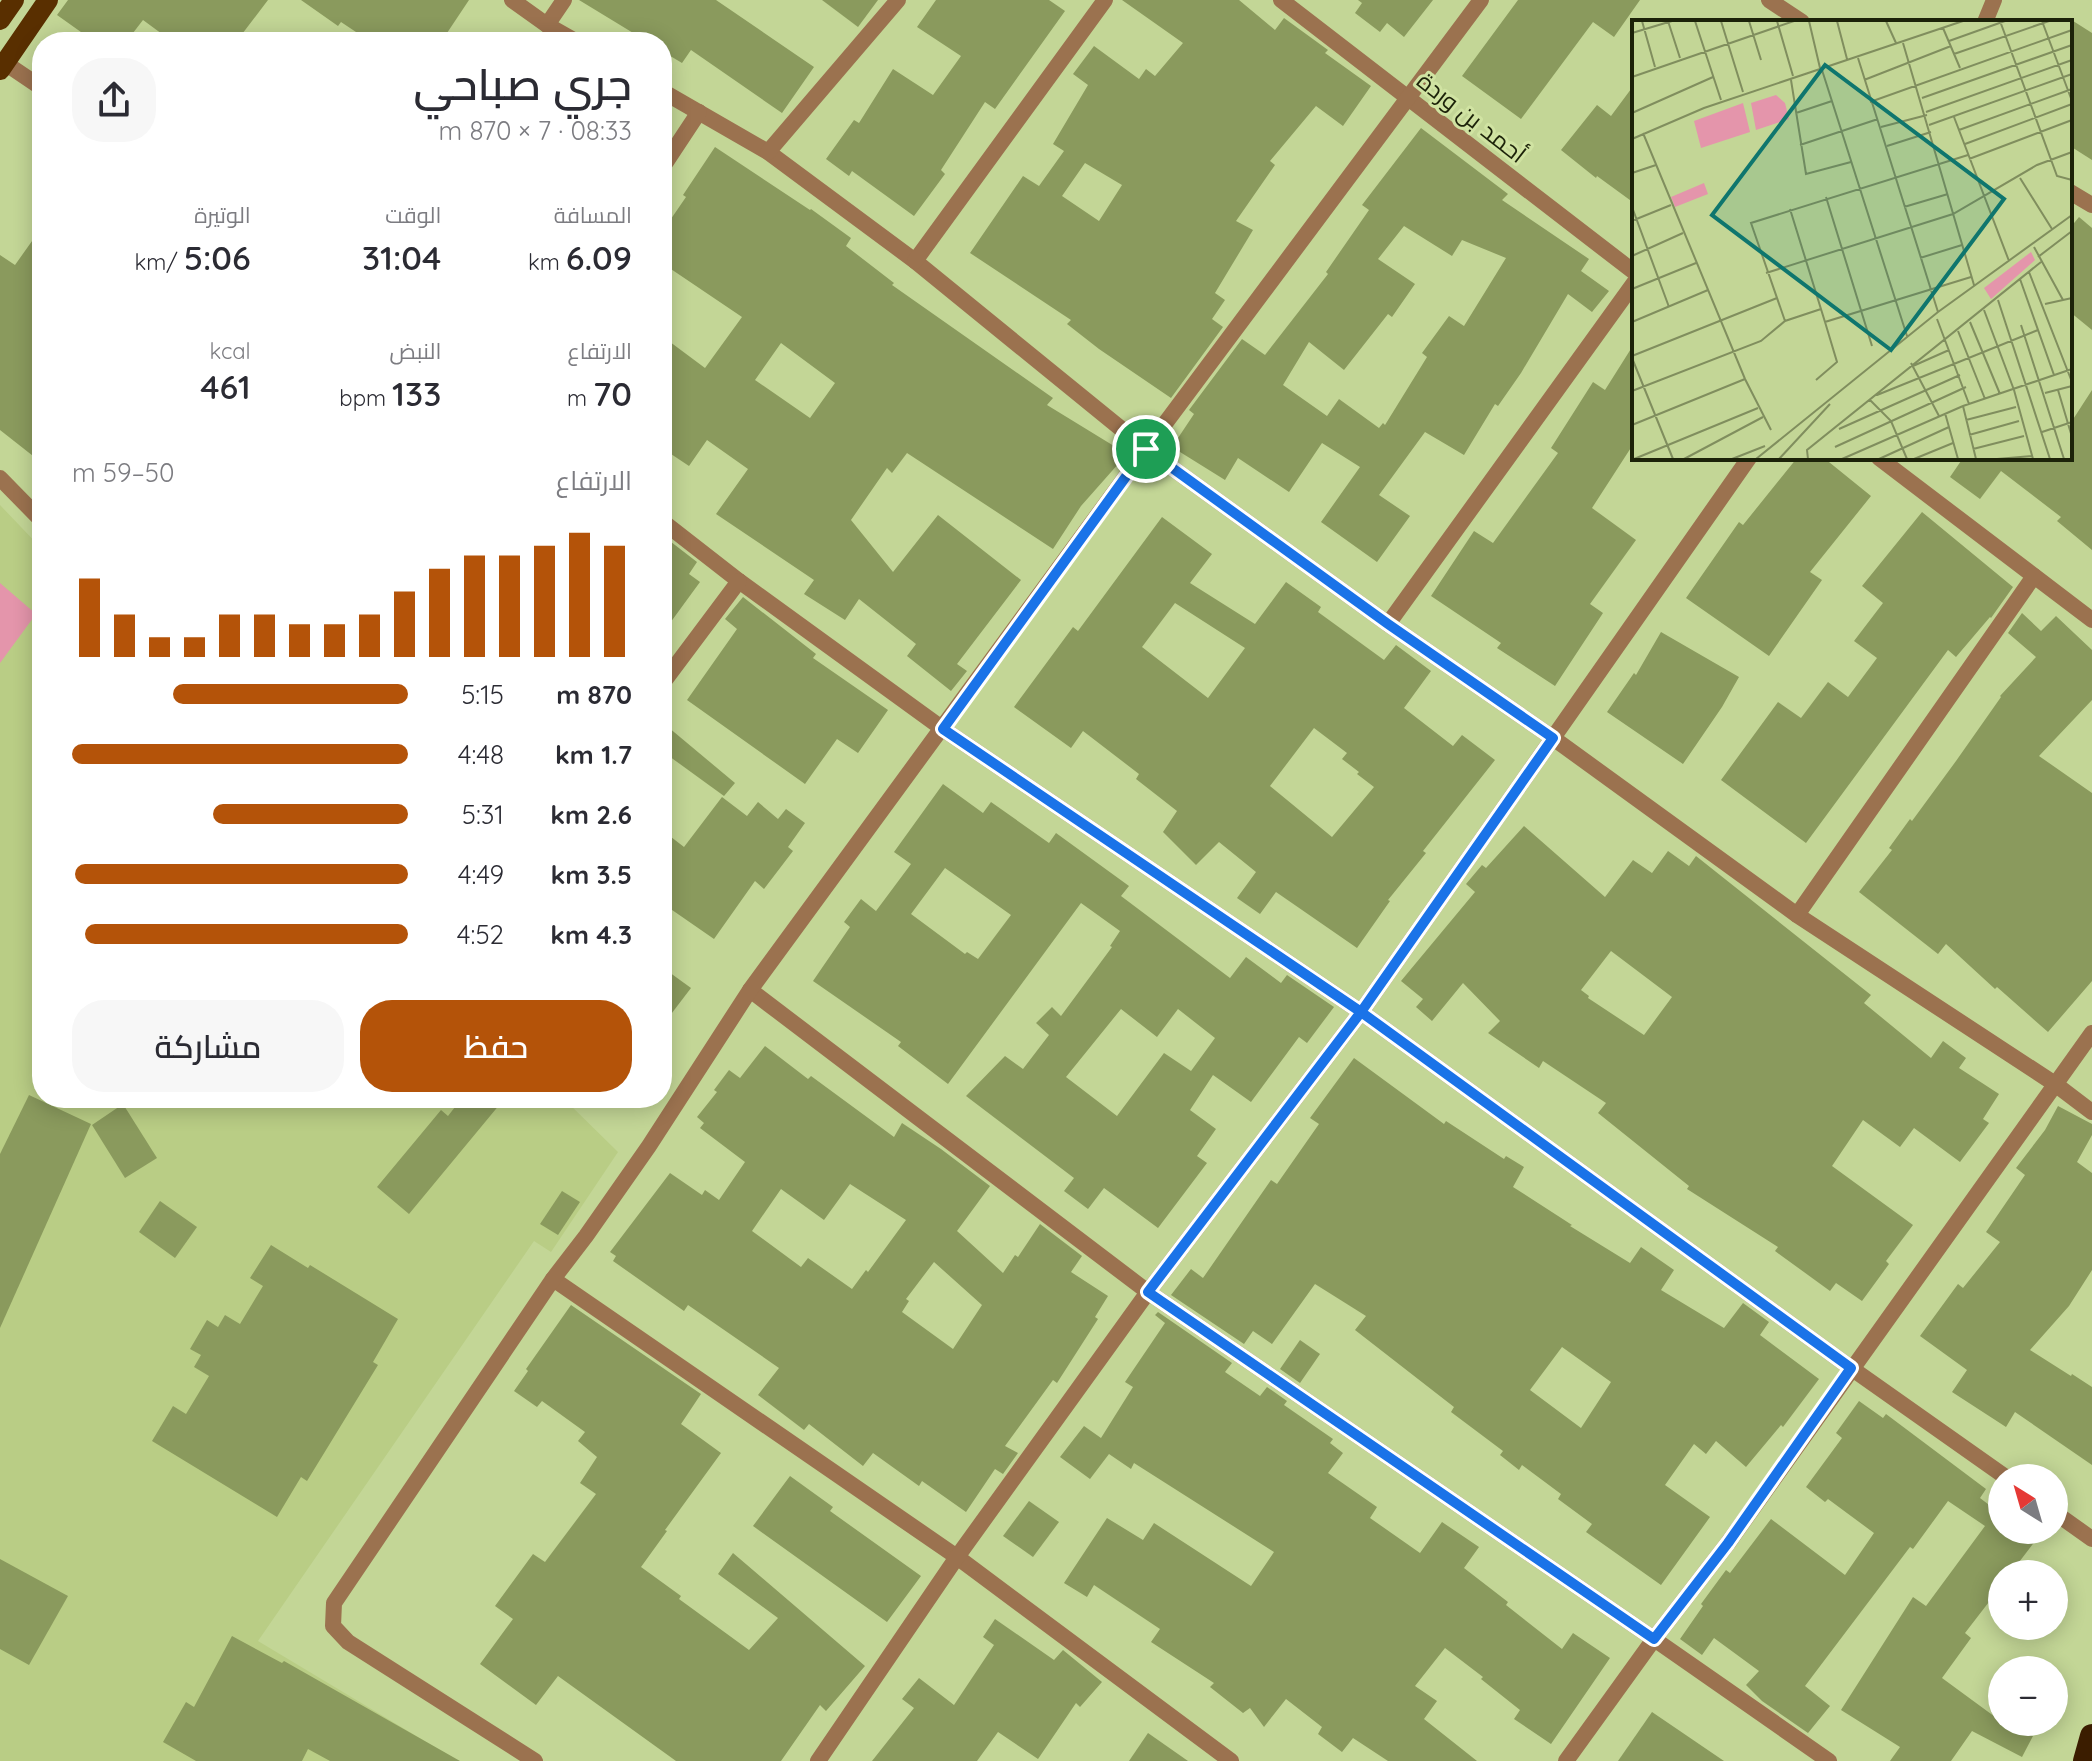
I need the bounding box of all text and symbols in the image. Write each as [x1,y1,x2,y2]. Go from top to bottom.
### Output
inset map [1632,20,2072,460]
text: جري صباحي [413,56,632,111]
button: share [72,58,156,142]
street label: أحمد بن وردة [1412,65,1532,169]
text: 08:33 · 7 × 870 m [439,114,632,147]
text: الوتيرة [194,201,251,229]
text: الوقت [385,201,441,229]
text: المسافة [554,201,632,229]
text: 5:06 [184,236,251,279]
text: 31:04 [362,236,441,279]
text: 6.09 [566,236,632,279]
text: /km [134,248,184,276]
text: km [528,248,566,276]
text: kcal [210,337,251,365]
text: النبض [390,337,441,365]
text: الارتفاع [568,337,632,365]
text: 461 [200,365,251,408]
text: 133 [392,372,441,415]
text: 70 [593,372,632,415]
text: bpm [339,384,392,412]
text: m [567,384,593,412]
pin [1112,415,1180,483]
icon: arrive [1124,427,1168,471]
text: 50–59 m [72,456,174,489]
text: الارتفاع [556,464,632,497]
text: 5:15 [461,678,504,711]
text: 870 m [556,678,632,711]
text: 4:48 [458,738,504,771]
text: 1.7 km [555,738,632,771]
text: 5:31 [462,798,504,831]
text: 2.6 km [550,798,632,831]
text: 4:49 [458,858,504,891]
text: 3.5 km [551,858,632,891]
text: 4:52 [457,918,504,951]
text: 4.3 km [550,918,632,951]
button: مشاركة [72,1000,344,1092]
button: حفظ [360,1000,632,1092]
north arrow [1988,1464,2068,1544]
map controls [1988,1464,2068,1736]
button: + [1988,1560,2068,1640]
button: − [1988,1656,2068,1736]

